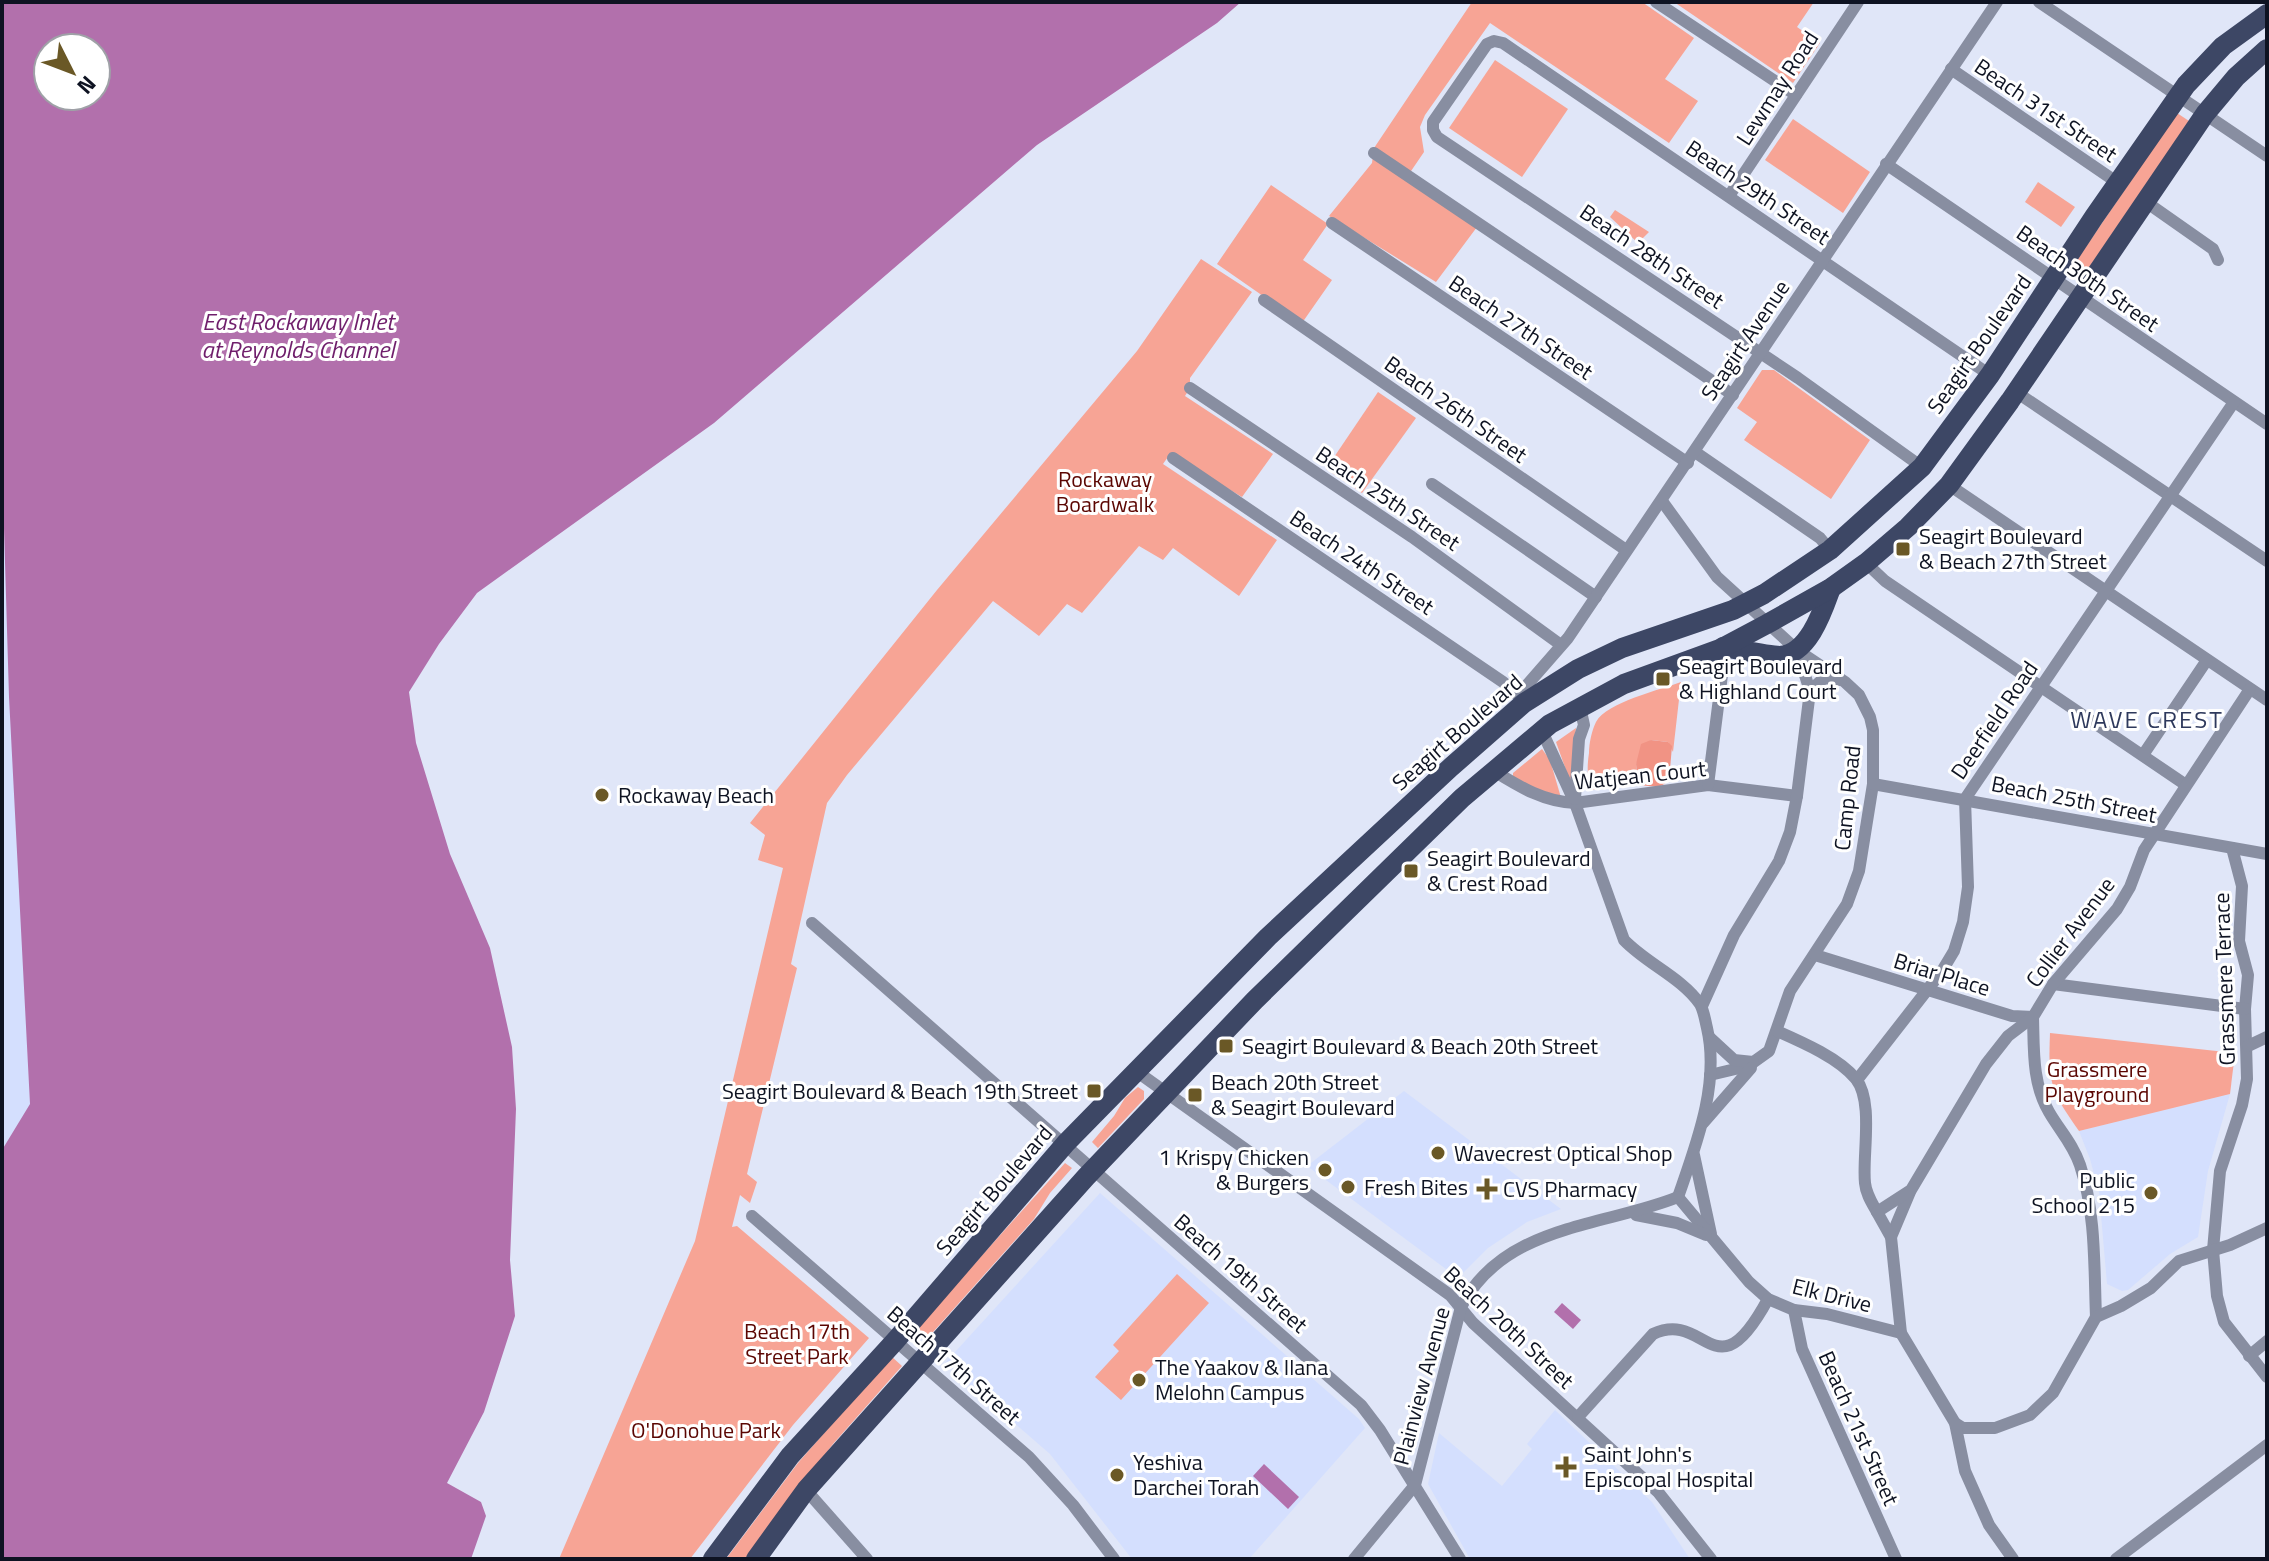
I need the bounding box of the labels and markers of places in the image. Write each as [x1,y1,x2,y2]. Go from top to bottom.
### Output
place label: Seagirt Boulevard & Beach 27th Street [1919,519,2107,578]
marker: Seagirt Boulevard & Beach 27th Street [1894,540,1912,558]
place label: Seagirt Boulevard & Highland Court [1679,649,1843,708]
marker: Seagirt Boulevard & Highland Court [1654,670,1672,688]
place label: Rockaway Beach [618,778,774,812]
marker: Rockaway Beach [593,786,611,804]
place label: Seagirt Boulevard & Crest Road [1427,841,1591,900]
marker: Seagirt Boulevard & Crest Road [1402,862,1420,880]
place label: Seagirt Boulevard & Beach 20th Street [1242,1029,1598,1063]
marker: Seagirt Boulevard & Beach 20th Street [1217,1037,1235,1055]
place label: Beach 20th Street & Seagirt Boulevard [1211,1065,1395,1124]
place label: Seagirt Boulevard & Beach 19th Street [722,1074,1078,1108]
marker: Seagirt Boulevard & Beach 19th Street [1085,1082,1103,1100]
marker: Beach 20th Street & Seagirt Boulevard [1186,1086,1204,1104]
place label: Wavecrest Optical Shop [1454,1136,1673,1170]
place label: 1 Krispy Chicken & Burgers [1158,1140,1309,1199]
marker: Wavecrest Optical Shop [1429,1144,1447,1162]
marker: 1 Krispy Chicken & Burgers [1316,1161,1334,1179]
place label: Public School 215 [2032,1163,2135,1222]
place label: Fresh Bites [1364,1170,1468,1204]
place label: CVS Pharmacy [1503,1172,1638,1206]
marker: Fresh Bites [1339,1178,1357,1196]
marker: CVS Pharmacy [1478,1180,1496,1198]
marker: Public School 215 [2142,1184,2160,1202]
place label: The Yaakov & Ilana Melohn Campus [1155,1350,1328,1409]
marker: The Yaakov & Ilana Melohn Campus [1130,1371,1148,1389]
place label: Saint John's Episcopal Hospital [1584,1437,1753,1496]
place label: Yeshiva Darchei Torah [1133,1445,1259,1504]
marker: Saint John's Episcopal Hospital [1555,1456,1577,1478]
marker: Yeshiva Darchei Torah [1108,1466,1126,1484]

